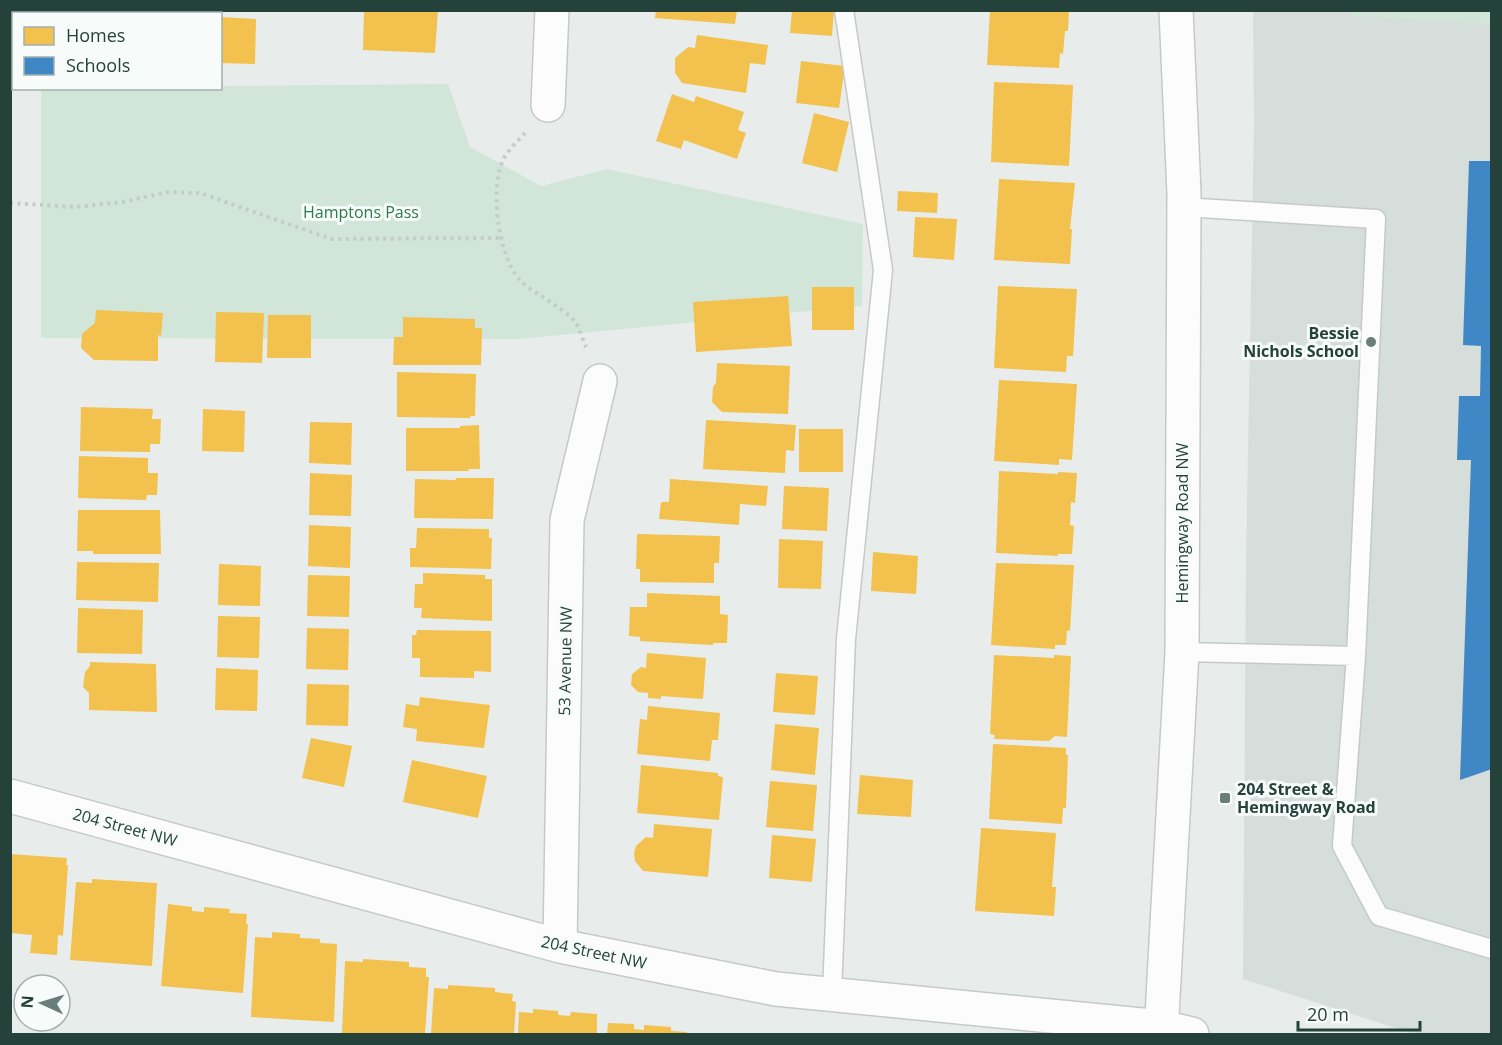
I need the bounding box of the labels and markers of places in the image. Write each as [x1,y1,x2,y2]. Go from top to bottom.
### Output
place label: Bessie Nichols School [1243,322,1359,362]
marker: Bessie Nichols School [1364,335,1378,349]
place label: 204 Street & Hemingway Road [1237,778,1376,818]
marker: 204 Street & Hemingway Road [1218,791,1232,805]

